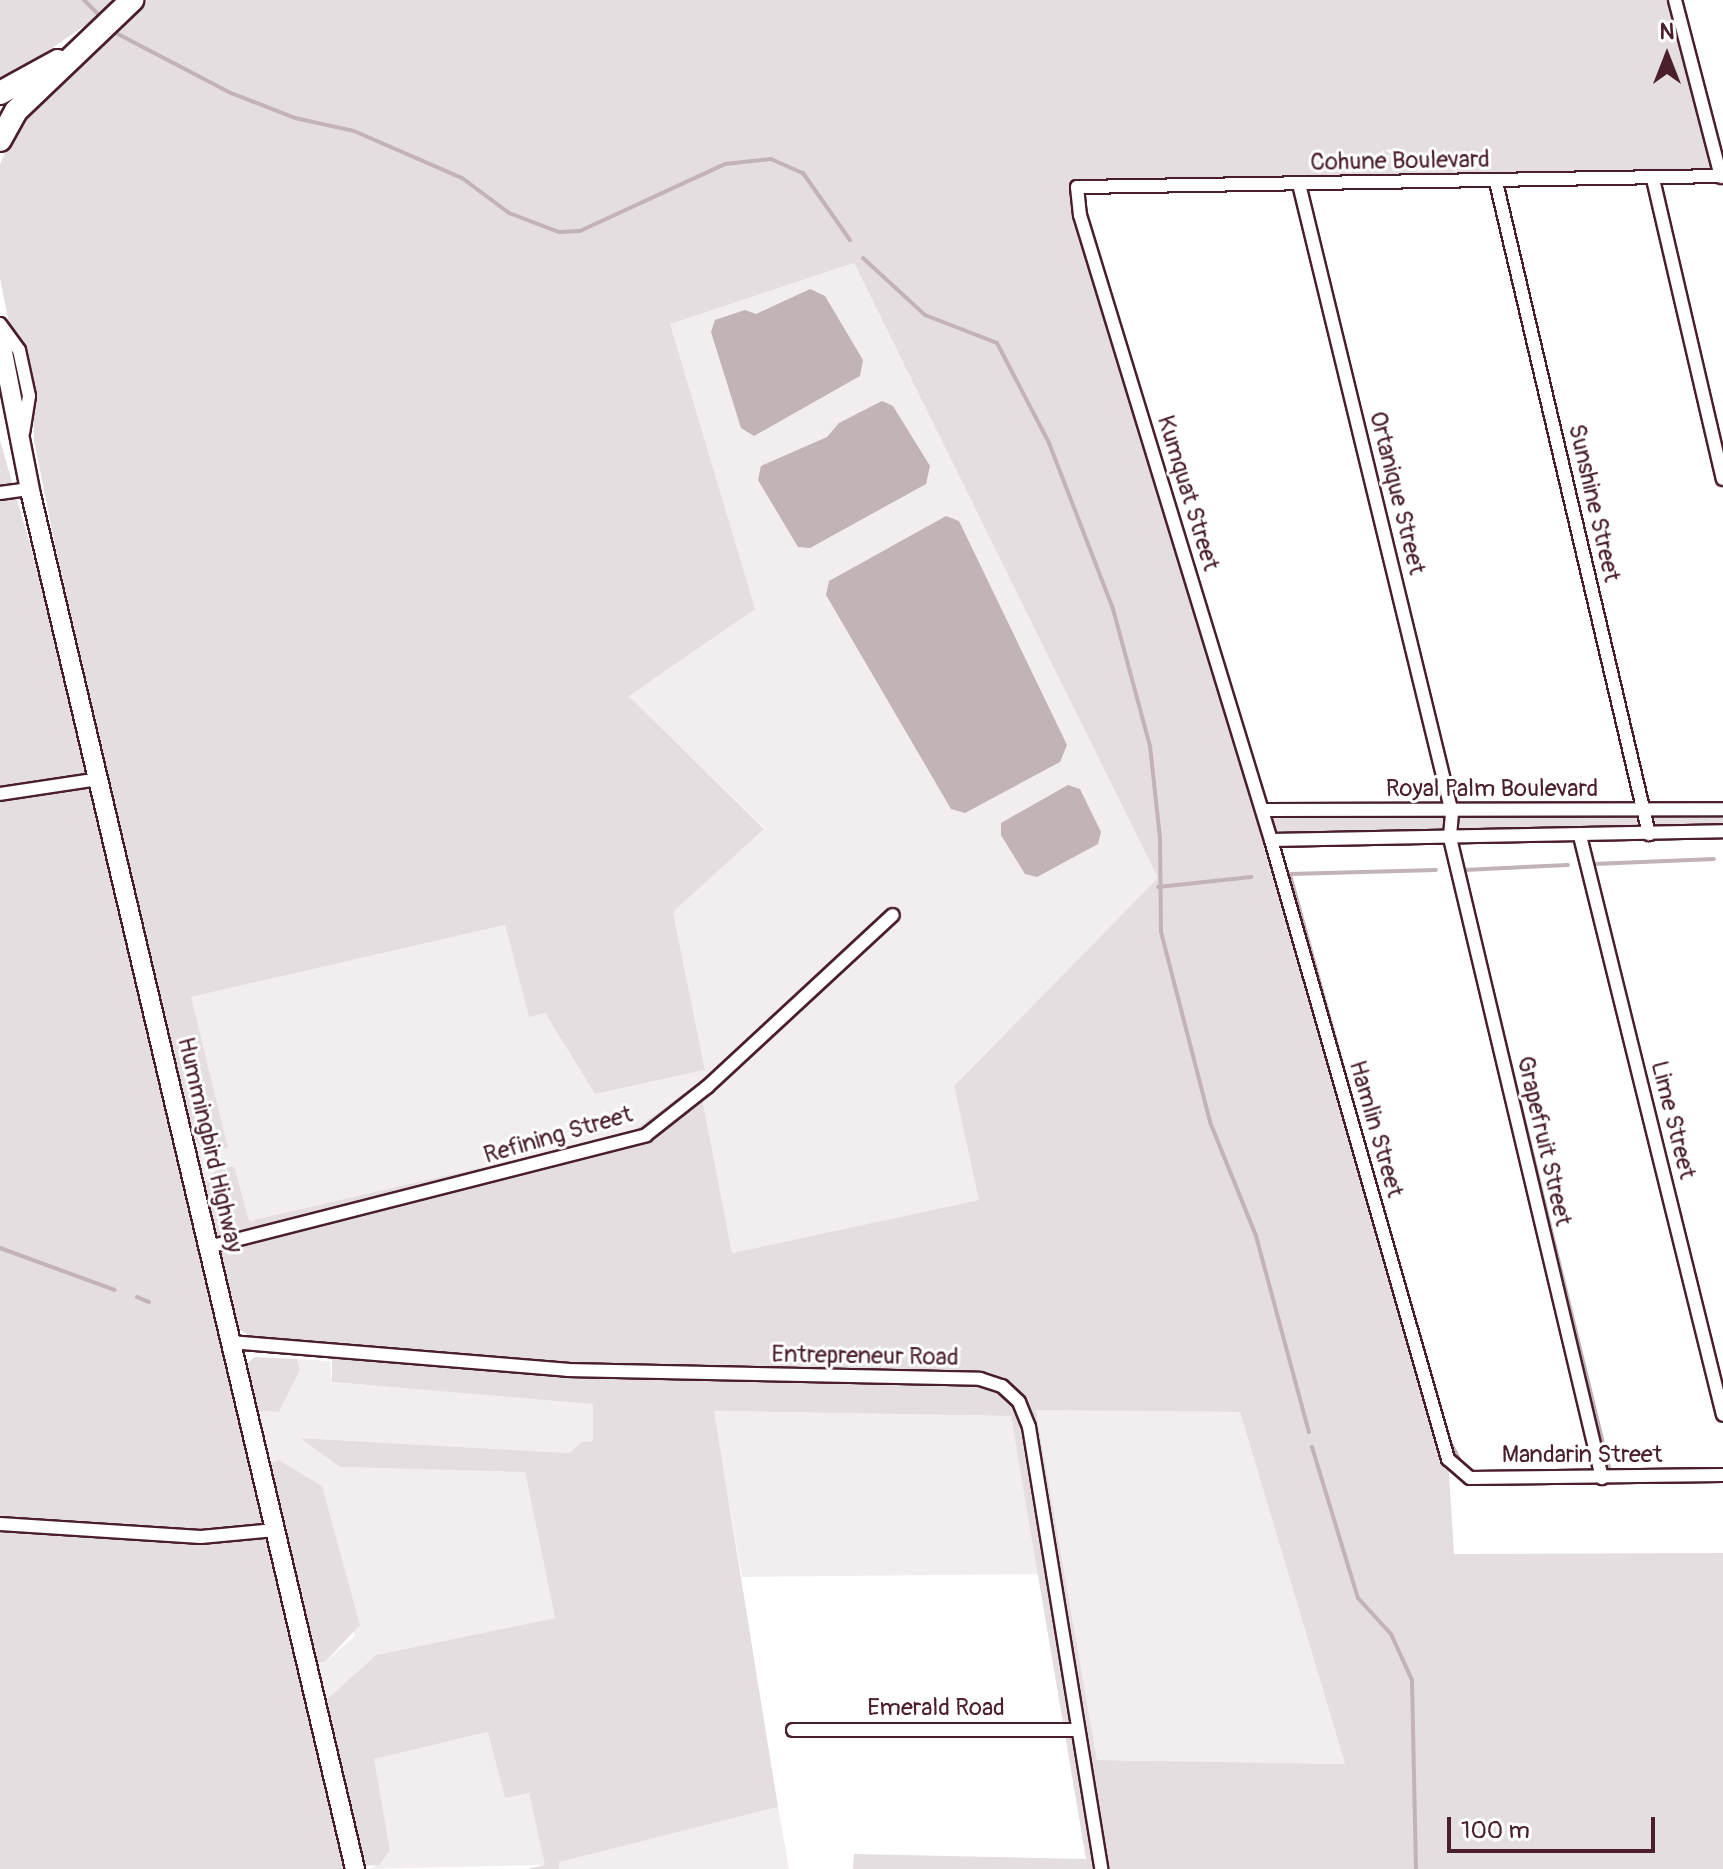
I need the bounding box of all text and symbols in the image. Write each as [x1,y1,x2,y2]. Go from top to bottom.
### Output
north arrow [1627,16,1707,96]
text: N [1660,18,1674,46]
street label: Cohune Boulevard [1310,145,1490,177]
street label: Ortanique Street [1363,408,1431,578]
street label: Kumquat Street [1151,412,1225,574]
street label: Sunshine Street [1562,421,1626,585]
street label: Royal Palm Boulevard [1386,775,1598,803]
street label: Hummingbird Highway [171,1034,249,1256]
street label: Grapefruit Street [1510,1053,1578,1229]
street label: Hamlin Street [1343,1057,1409,1201]
street label: Lime Street [1644,1058,1702,1182]
street label: Refining Street [480,1100,636,1170]
street label: Entrepreneur Road [771,1340,959,1372]
street label: Mandarin Street [1502,1441,1662,1469]
street label: Emerald Road [867,1694,1005,1722]
scale bar [1451,1801,1659,1851]
text: 100 m [1461,1816,1530,1845]

